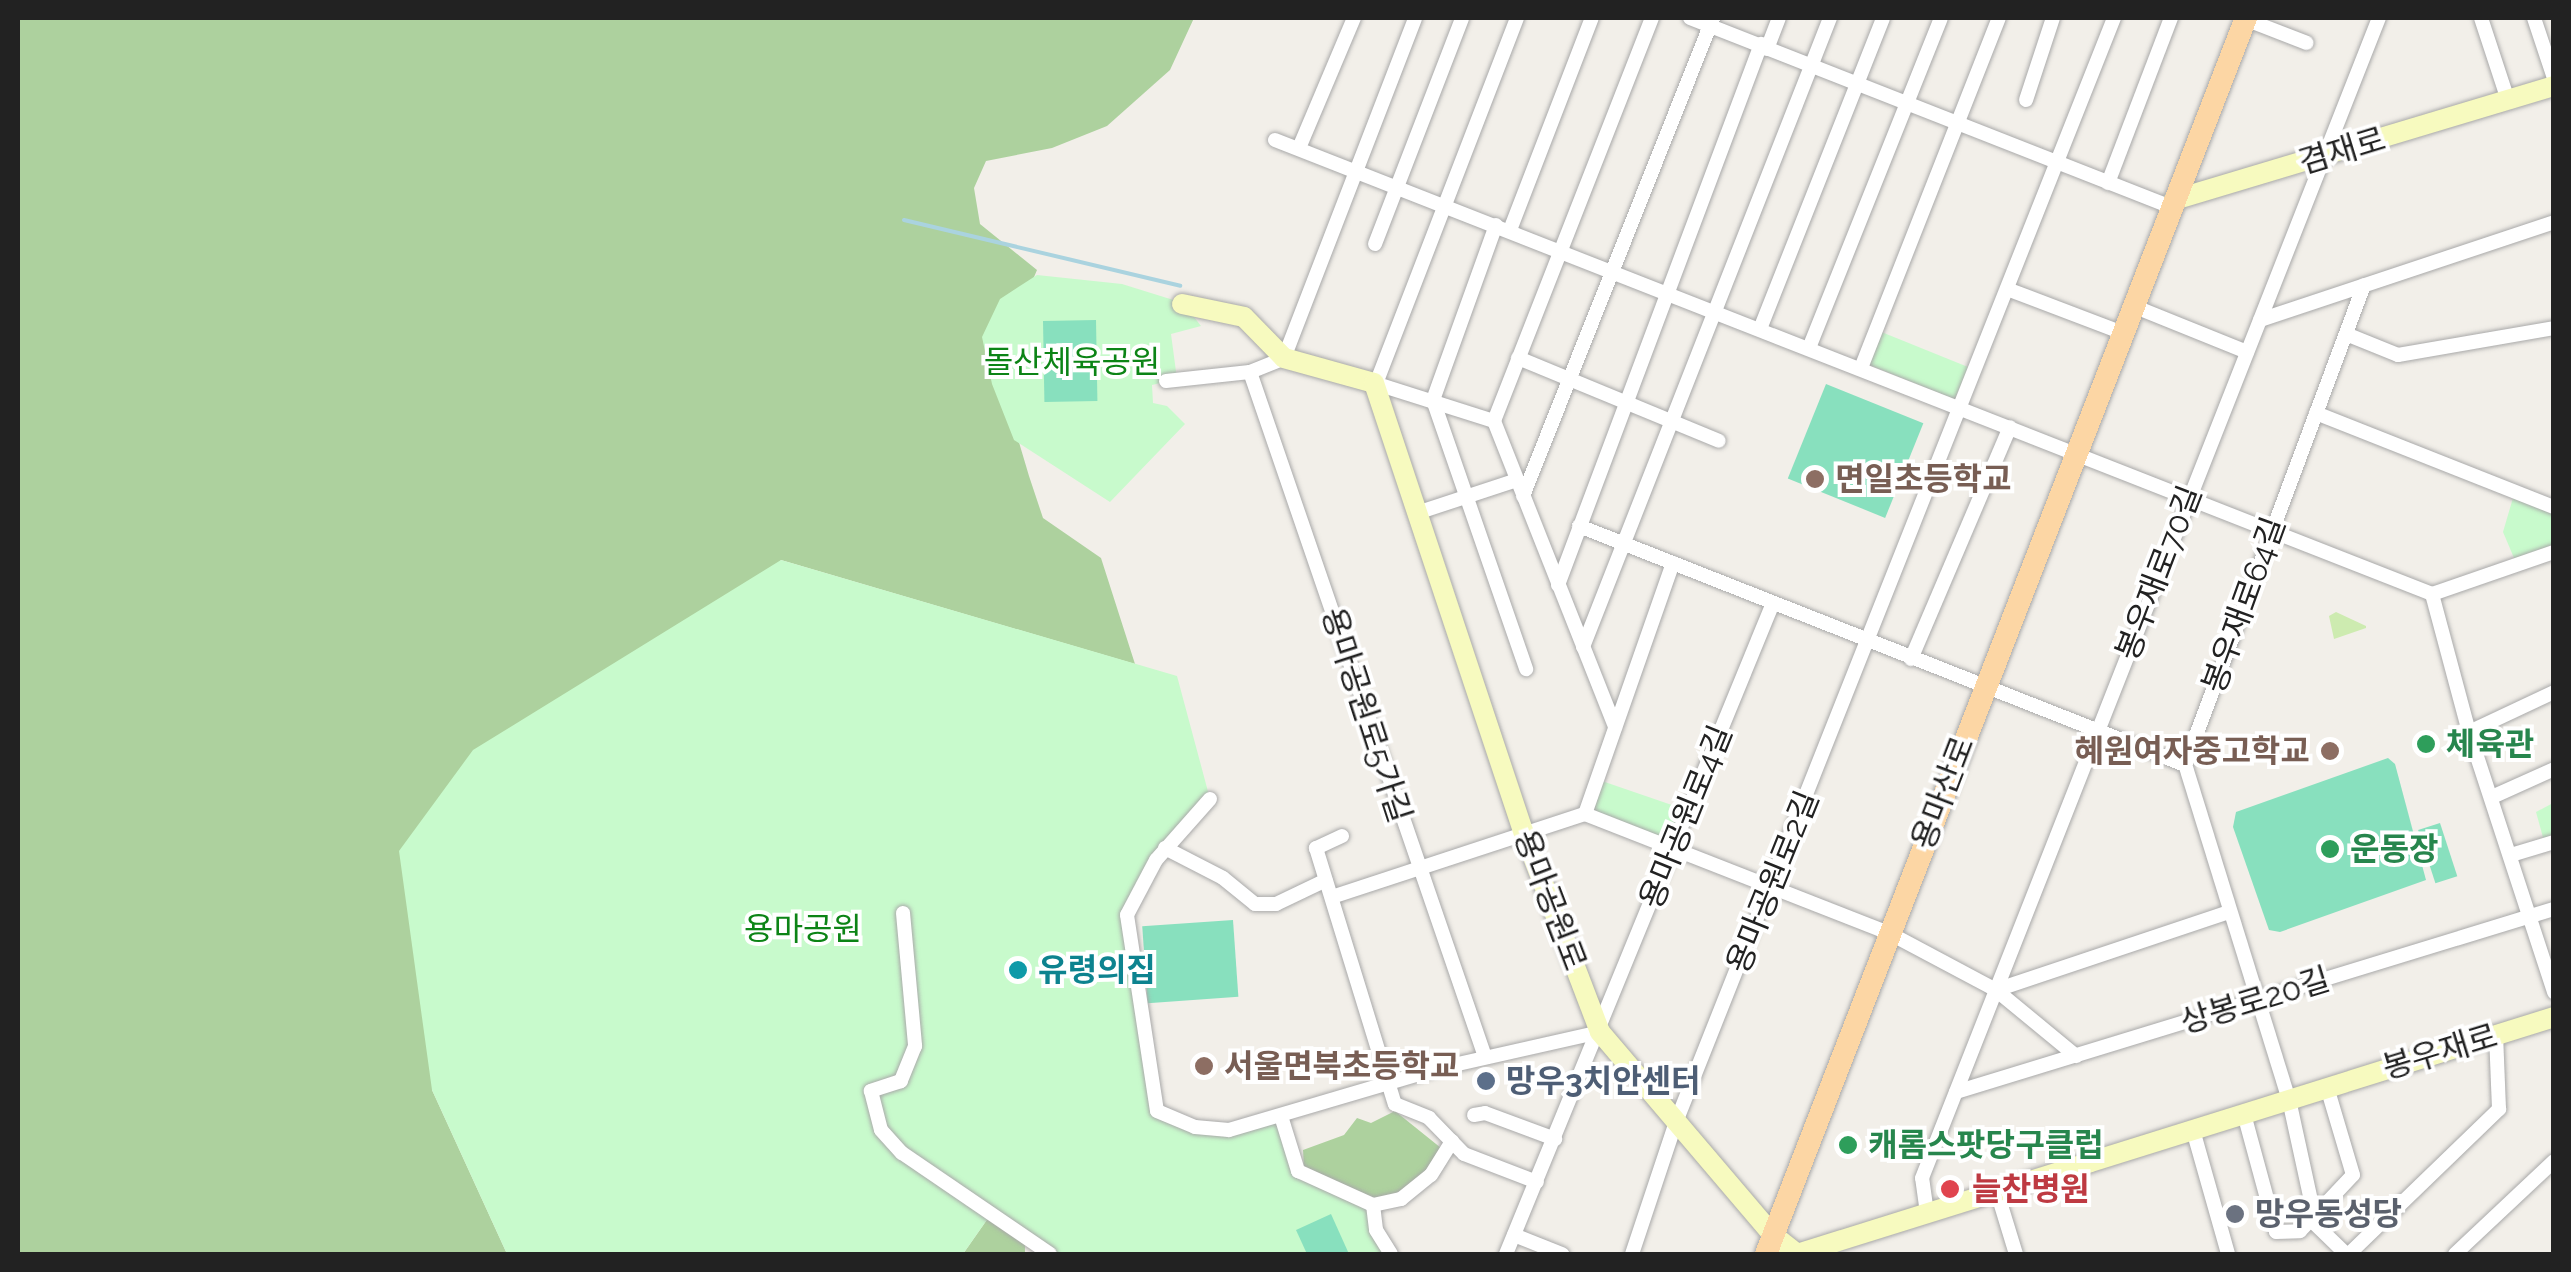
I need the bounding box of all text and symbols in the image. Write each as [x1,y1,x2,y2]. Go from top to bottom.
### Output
street label: 겸재로 [2294,120,2390,182]
park label: 돌산체육공원 [984,343,1160,381]
place label: 면일초등학교 [1835,460,2012,498]
marker: 면일초등학교 [1804,468,1826,490]
street label: 봉우재로70길 [2108,480,2210,666]
street label: 봉우재로64길 [2194,512,2294,698]
street label: 용마공원로5가길 [1313,603,1419,827]
street label: 용마공원로4길 [1632,720,1740,914]
place label: 체육관 [2446,725,2534,763]
street label: 용마산로 [1904,731,1982,855]
place label: 혜원여자중고학교 [2074,732,2310,770]
marker: 체육관 [2415,733,2437,755]
marker: 혜원여자중고학교 [2319,740,2341,762]
street label: 용마공원로2길 [1719,785,1827,979]
street label: 용마공원로 [1506,824,1594,976]
place label: 운동장 [2350,830,2438,868]
marker: 운동장 [2319,838,2341,860]
park label: 용마공원 [744,910,862,948]
place label: 유령의집 [1038,951,1156,989]
marker: 유령의집 [1007,959,1029,981]
street label: 상봉로20길 [2176,960,2334,1042]
street label: 봉우재로 [2378,1016,2502,1088]
place label: 서울면북초등학교 [1224,1047,1460,1085]
marker: 서울면북초등학교 [1193,1055,1215,1077]
place label: 망우3치안센터 [1506,1062,1700,1100]
marker: 망우3치안센터 [1475,1070,1497,1092]
place label: 캐롬스팟당구클럽 [1868,1126,2104,1164]
marker: 캐롬스팟당구클럽 [1837,1134,1859,1156]
place label: 늘찬병원 [1972,1170,2090,1208]
marker: 늘찬병원 [1937,1176,1963,1202]
place label: 망우동성당 [2255,1195,2402,1233]
marker: 망우동성당 [2224,1203,2246,1225]

